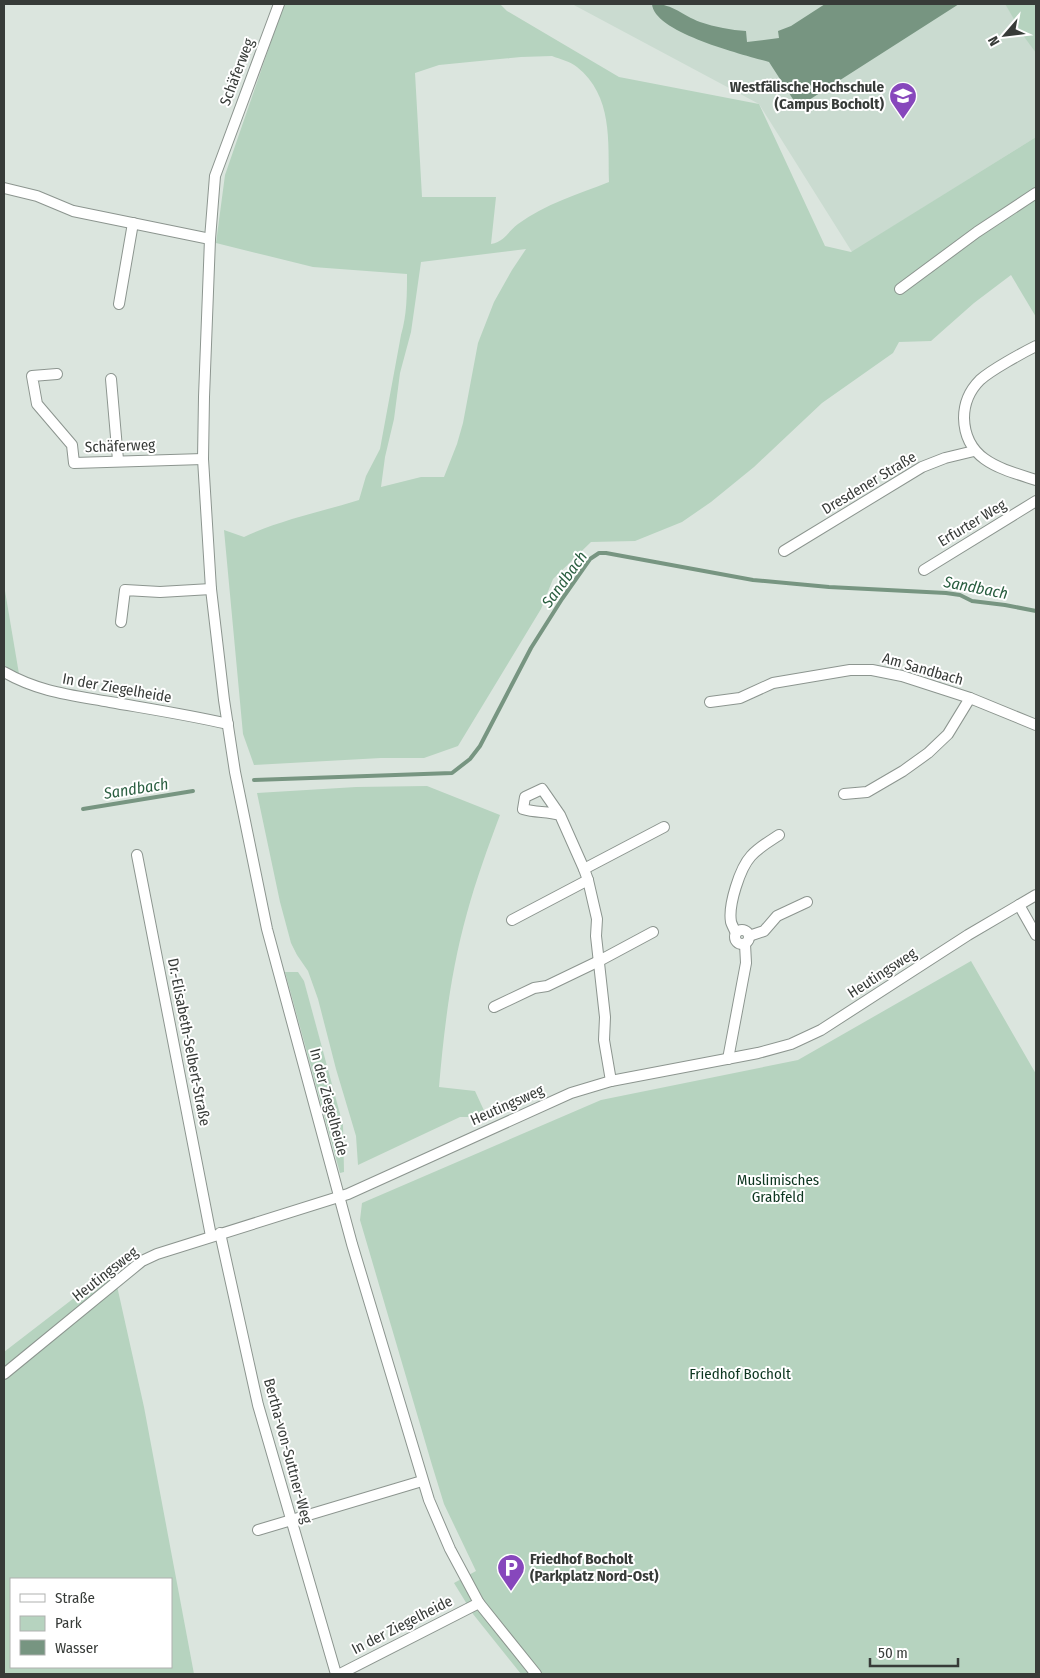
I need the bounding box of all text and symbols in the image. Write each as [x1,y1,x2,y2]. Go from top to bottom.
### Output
north arrow [980,10,1030,60]
text: N [984,33,1003,49]
street label: Schäferweg [216,36,258,108]
place label: Westfälische Hochschule (Campus Bocholt) [730,78,884,113]
school or university icon: Westfälische Hochschule (Campus Bocholt) [888,81,918,120]
street label: Schäferweg [84,436,156,456]
street label: Dresdener Straße [819,448,919,518]
street label: Erfurter Weg [935,496,1009,550]
water label: Sandbach [537,547,591,612]
water label: Sandbach [941,572,1010,603]
street label: Am Sandbach [881,649,965,689]
street label: In der Ziegelheide [61,670,173,706]
water label: Sandbach [102,774,170,803]
street label: Heutingsweg [844,944,920,1002]
street label: Dr.-Elisabeth-Selbert-Straße [164,956,214,1128]
street label: In der Ziegelheide [306,1046,352,1158]
street label: Heutingsweg [467,1081,547,1129]
park label: Muslimisches Grabfeld [737,1171,819,1206]
street label: Heutingsweg [69,1243,141,1305]
park label: Friedhof Bocholt [689,1365,791,1383]
street label: Bertha-von-Suttner-Weg [260,1376,316,1526]
place label: Friedhof Bocholt (Parkplatz Nord-Ost) [530,1550,659,1585]
parking icon: Friedhof Bocholt (Parkplatz Nord-Ost) [496,1553,526,1592]
legend [10,1578,172,1668]
text: Straße [55,1589,95,1607]
street label: In der Ziegelheide [349,1592,455,1658]
text: Park [55,1614,82,1632]
scale bar [870,1636,958,1668]
text: Wasser [55,1639,99,1657]
text: 50 m [878,1644,908,1662]

